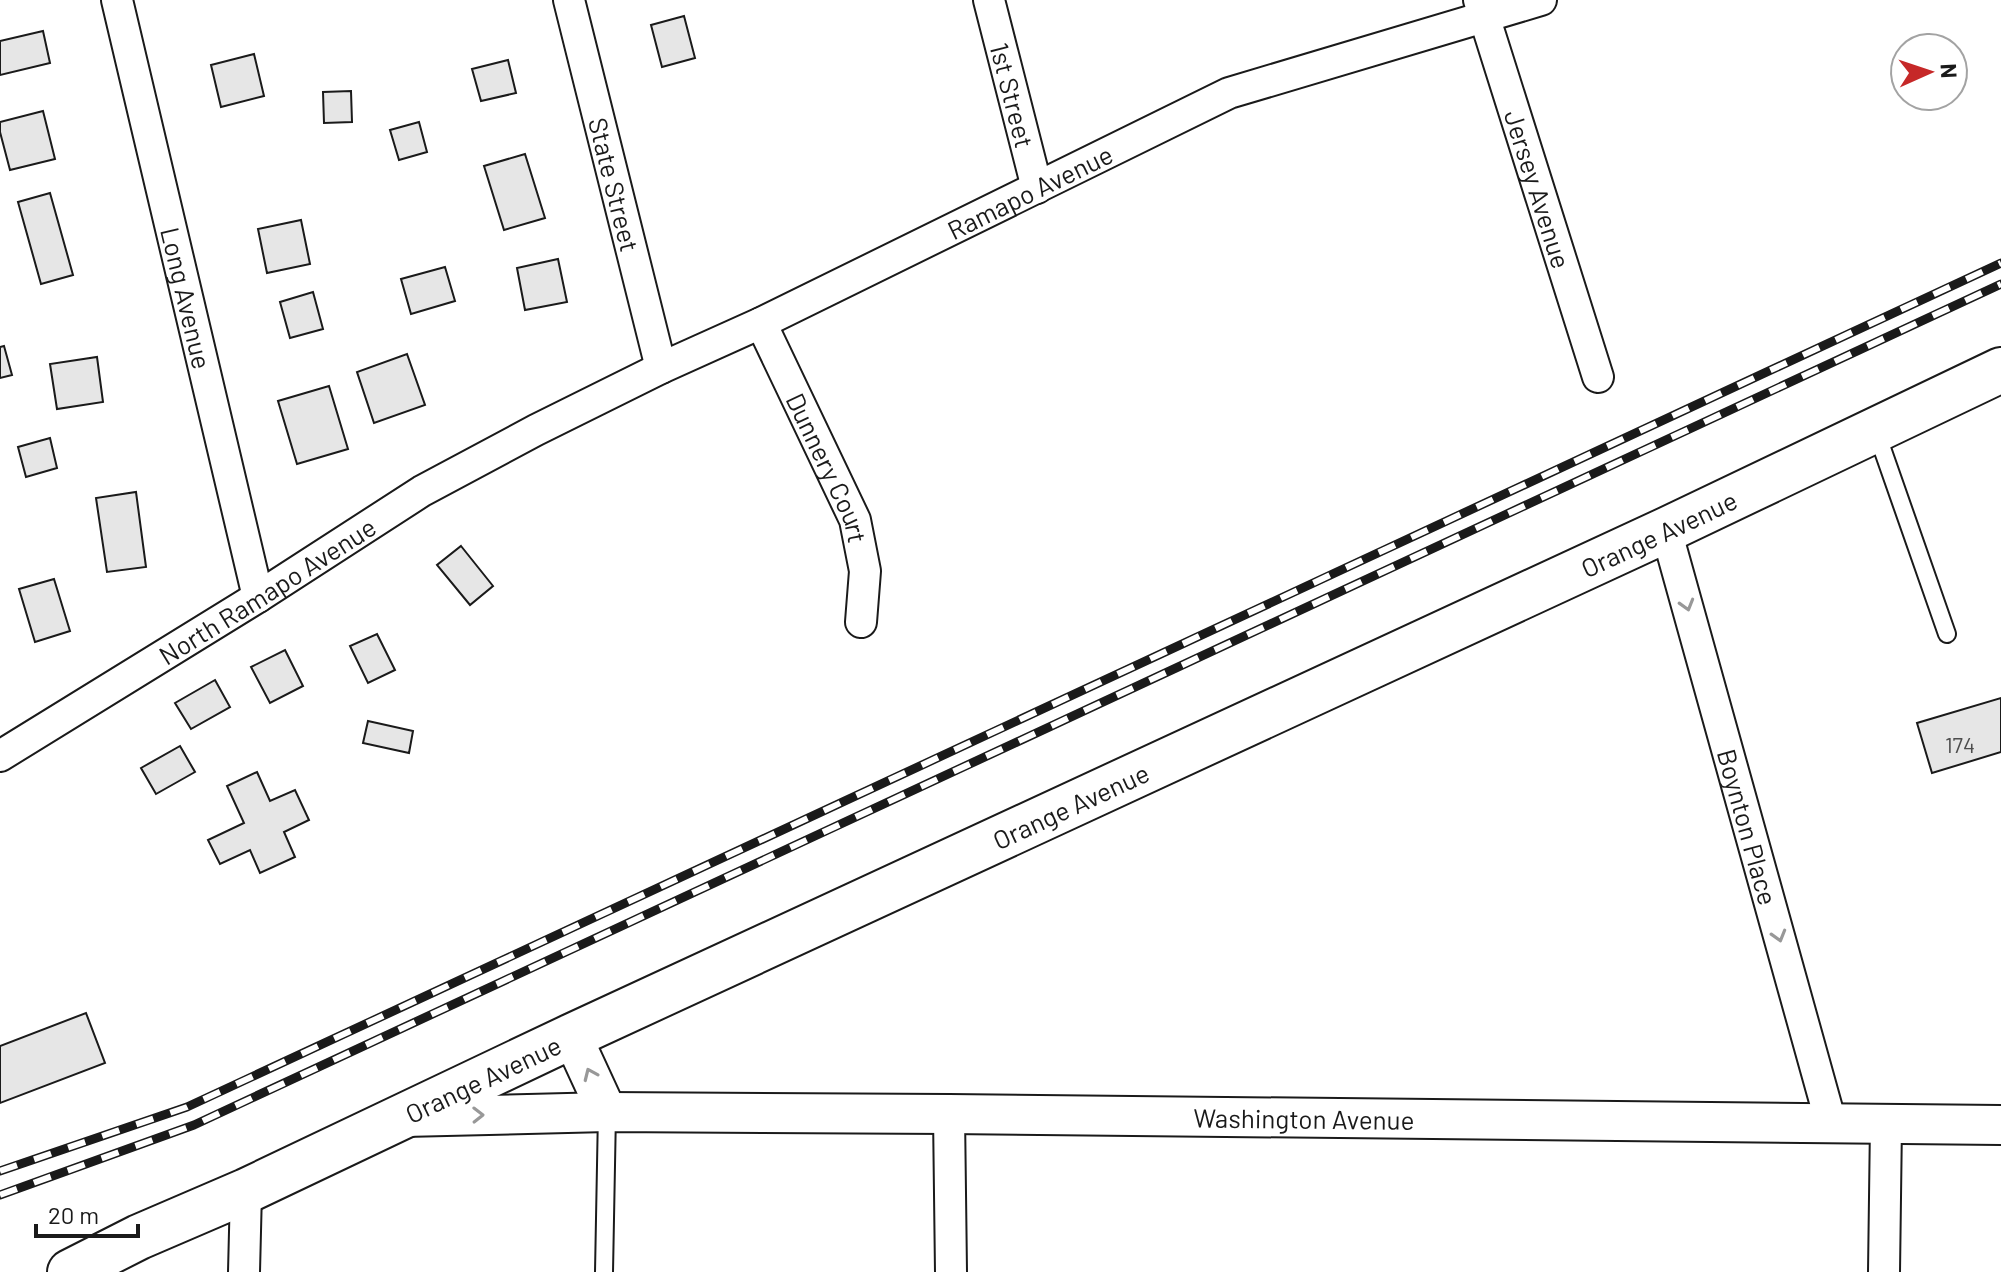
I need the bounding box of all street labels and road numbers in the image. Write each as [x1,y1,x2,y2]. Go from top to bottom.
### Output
street label: 1st Street [985,39,1042,151]
street label: Jersey Avenue [1499,106,1578,272]
street label: State Street [583,114,647,255]
street label: Ramapo Avenue [942,137,1117,245]
street label: Long Avenue [156,224,219,372]
street label: Dunnery Court [781,388,875,545]
street label: Orange Avenue [1576,483,1741,583]
street label: North Ramapo Avenue [153,510,381,670]
street label: Boynton Place [1712,745,1785,908]
street label: Orange Avenue [987,756,1153,855]
street label: Orange Avenue [400,1028,566,1129]
street label: Washington Avenue [1193,1101,1415,1134]

